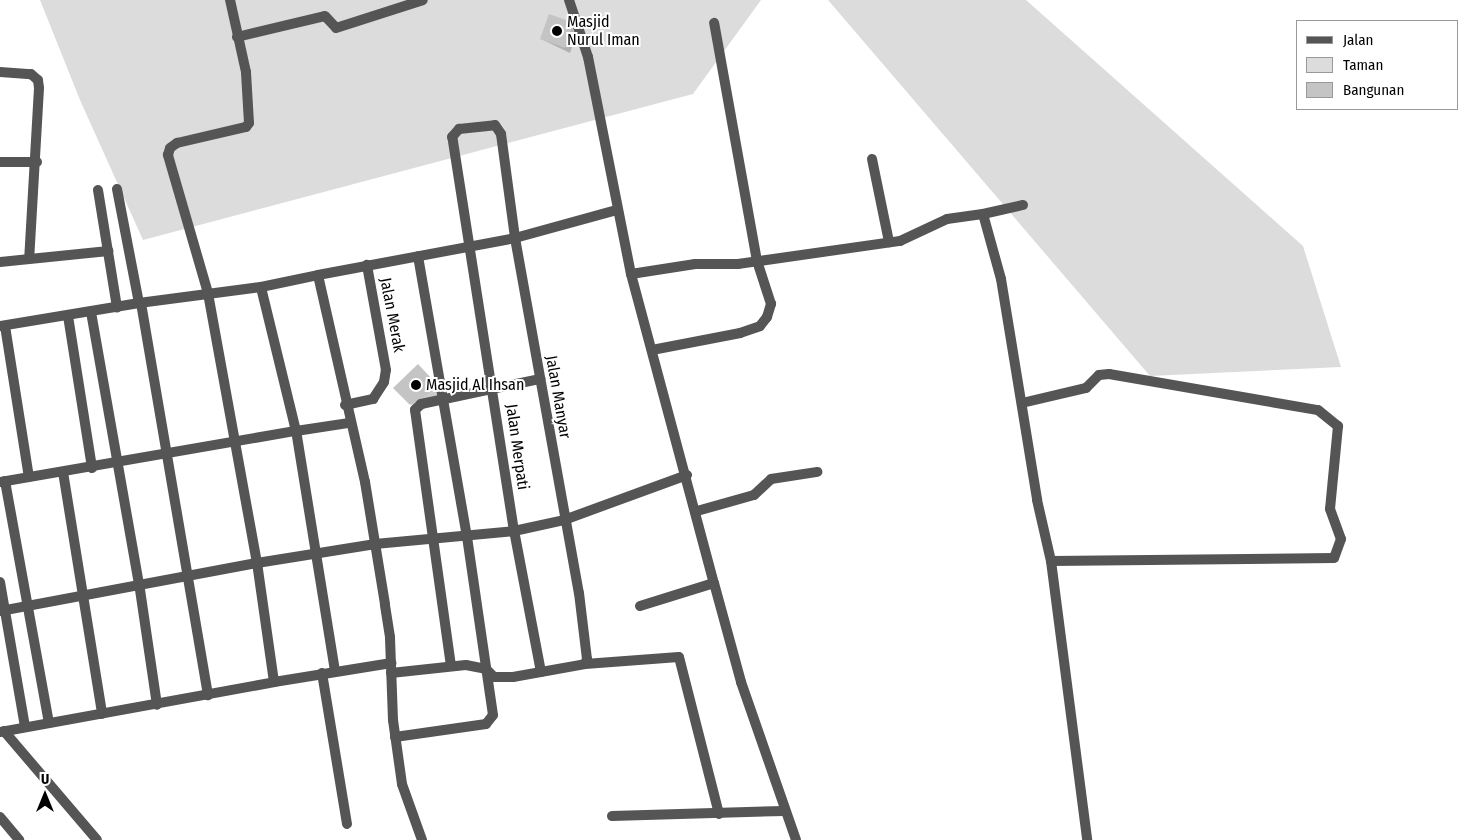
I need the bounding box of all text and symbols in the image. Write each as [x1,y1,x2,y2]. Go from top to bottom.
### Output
place label: Masjid Nurul Iman [567,12,640,50]
legend [1296,20,1459,110]
marker: Masjid Nurul Iman [551,25,563,37]
text: Jalan [1343,31,1373,49]
text: Taman [1343,56,1383,74]
text: Bangunan [1343,81,1404,99]
street label: Jalan Merak [375,276,409,354]
street label: Jalan Manyar [541,354,575,440]
place label: Masjid Al Ihsan [426,375,524,395]
marker: Masjid Al Ihsan [410,379,422,391]
street label: Jalan Merpati [501,403,533,491]
north arrow [20,770,70,820]
text: U [41,771,49,788]

